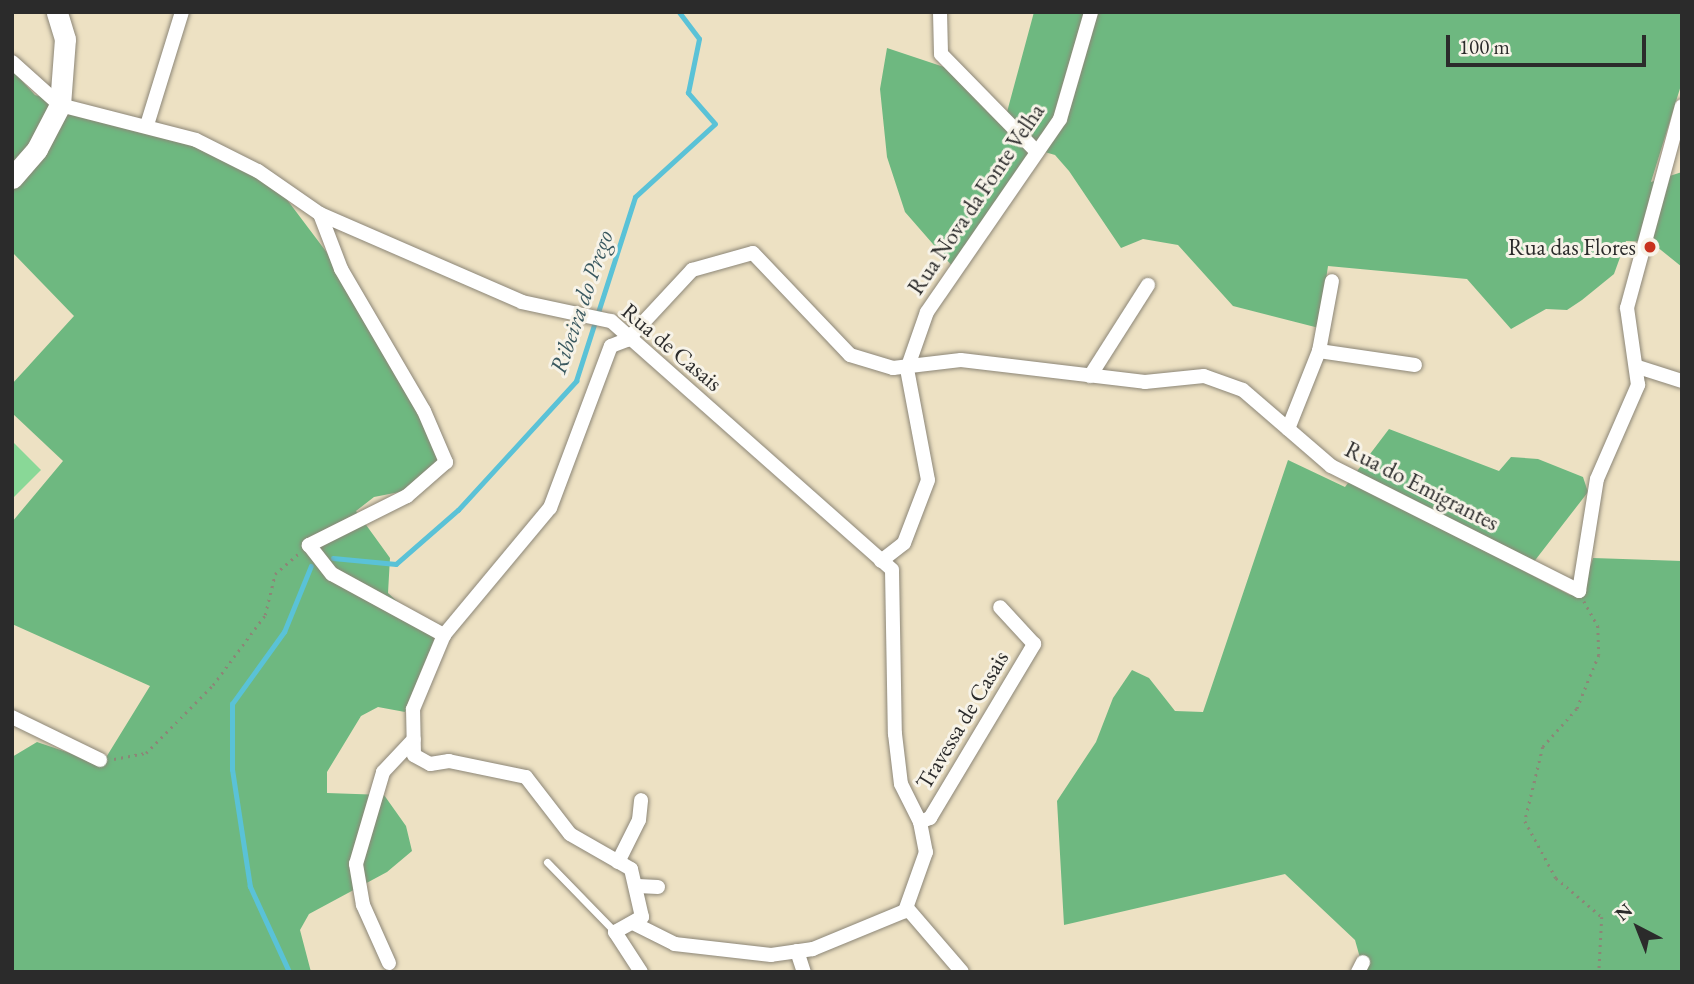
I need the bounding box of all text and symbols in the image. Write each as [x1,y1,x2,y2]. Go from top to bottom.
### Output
scale bar [1449,21,1648,65]
text: 100 m [1459,33,1510,60]
street label: Rua Nova da Fonte Velha [902,98,1050,300]
water label: Ribeira do Prego [543,227,619,377]
place label: Rua das Flores [1508,233,1636,261]
marker: Rua das Flores [1642,239,1658,255]
street label: Rua de Casais [616,297,728,397]
street label: Rua do Emigrantes [1340,435,1504,537]
street label: Travessa de Casais [910,646,1014,794]
north arrow [1603,893,1673,963]
text: N [1610,898,1638,926]

